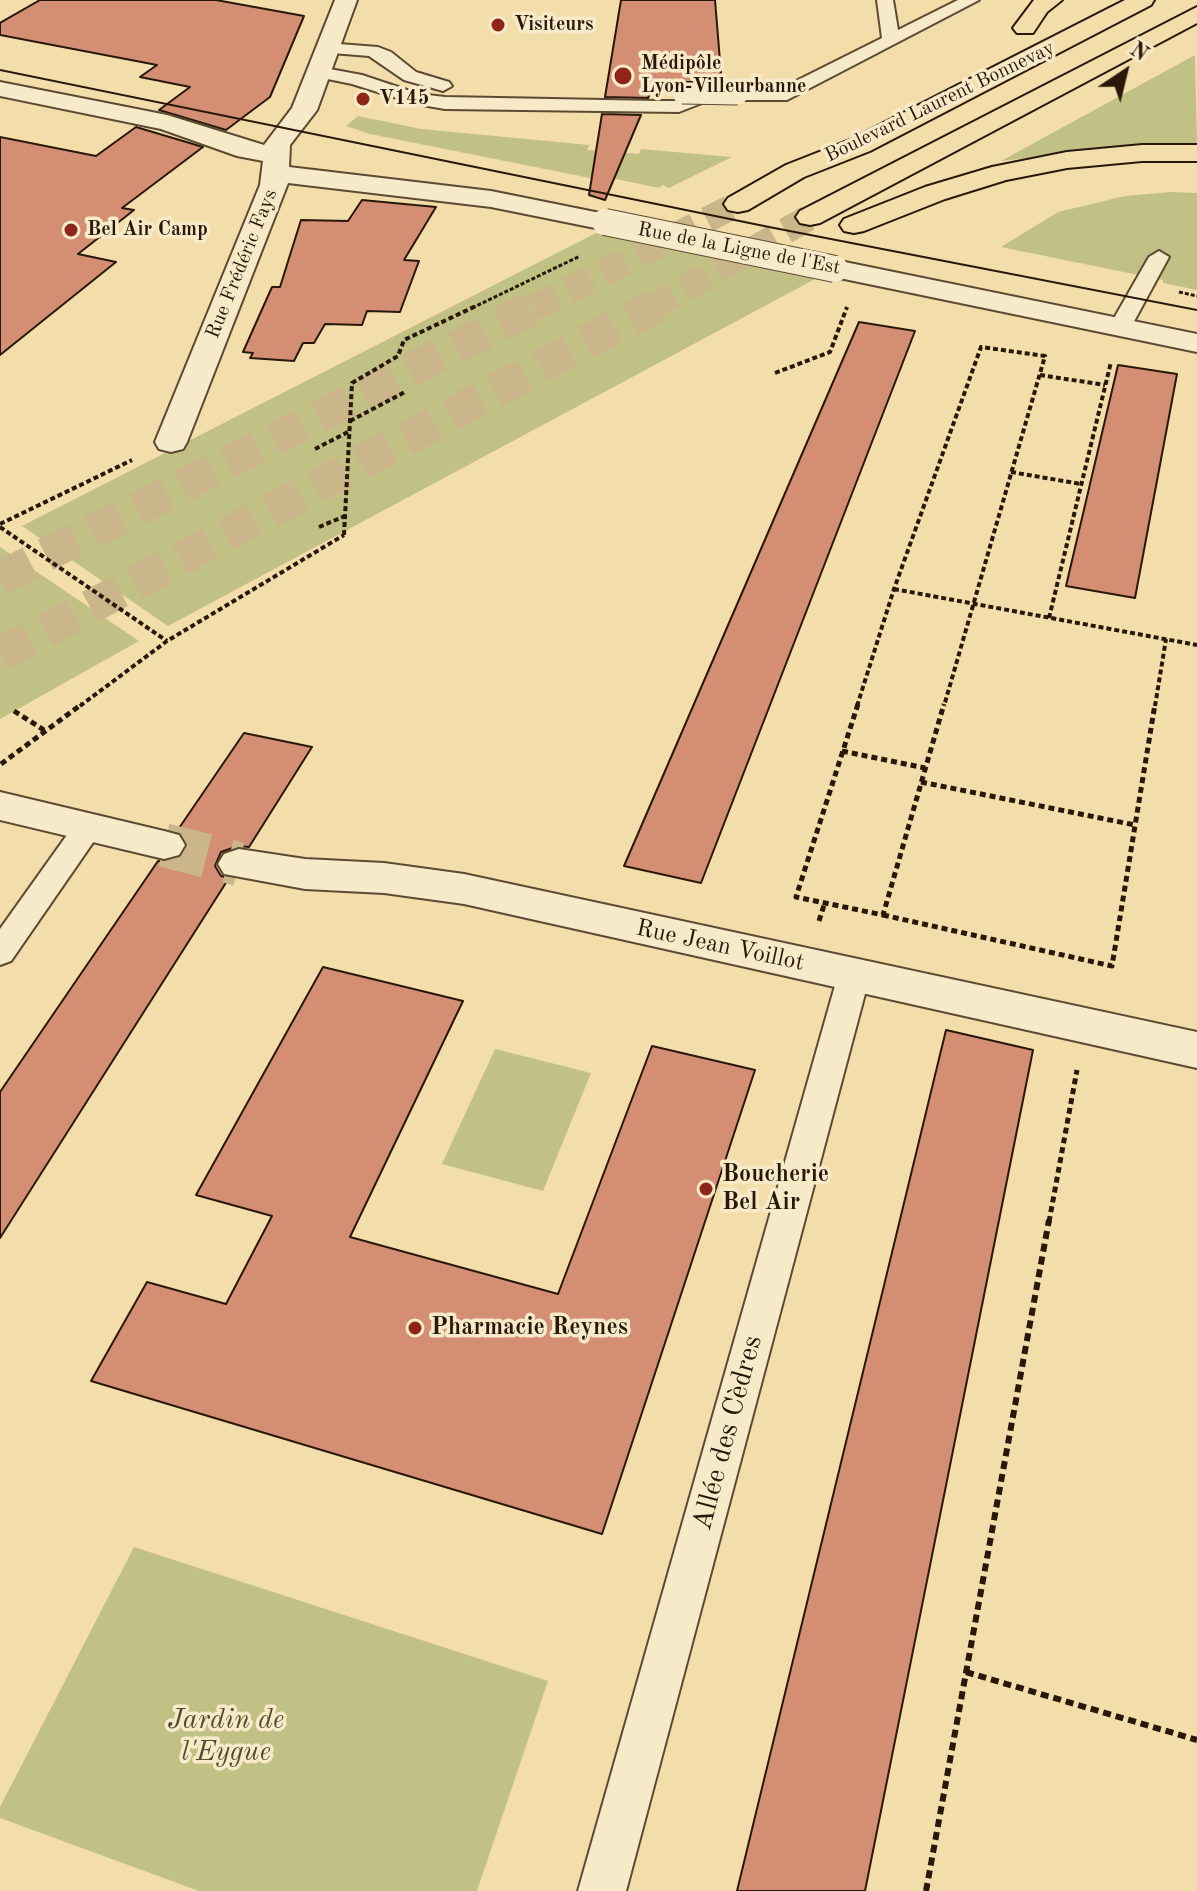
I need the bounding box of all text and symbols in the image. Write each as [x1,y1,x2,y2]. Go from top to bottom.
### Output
place label: Visiteurs [514,13,594,37]
marker: Visiteurs [489,16,507,34]
north arrow [1085,32,1165,112]
street label: Boulevard Laurent Bonnevay [821,36,1059,168]
text: N [1126,39,1152,66]
place label: Médipôle Lyon-Villeurbanne [641,52,806,99]
marker: Médipôle Lyon-Villeurbanne [612,65,634,87]
place label: V145 [379,87,429,111]
marker: V145 [354,90,372,108]
street label: Rue Frédéric Fays [201,186,283,342]
place label: Bel Air Camp [87,218,208,242]
street label: Rue de la Ligne de l'Est [636,218,842,280]
marker: Bel Air Camp [62,221,80,239]
street label: Rue Jean Voillot [633,914,807,978]
place label: Boucherie Bel Air [722,1161,829,1217]
marker: Boucherie Bel Air [697,1180,715,1198]
place label: Pharmacie Reynes [431,1314,628,1342]
marker: Pharmacie Reynes [406,1319,424,1337]
street label: Allée des Cèdres [686,1332,770,1534]
park label: Jardin de l'Eygue [168,1704,284,1770]

